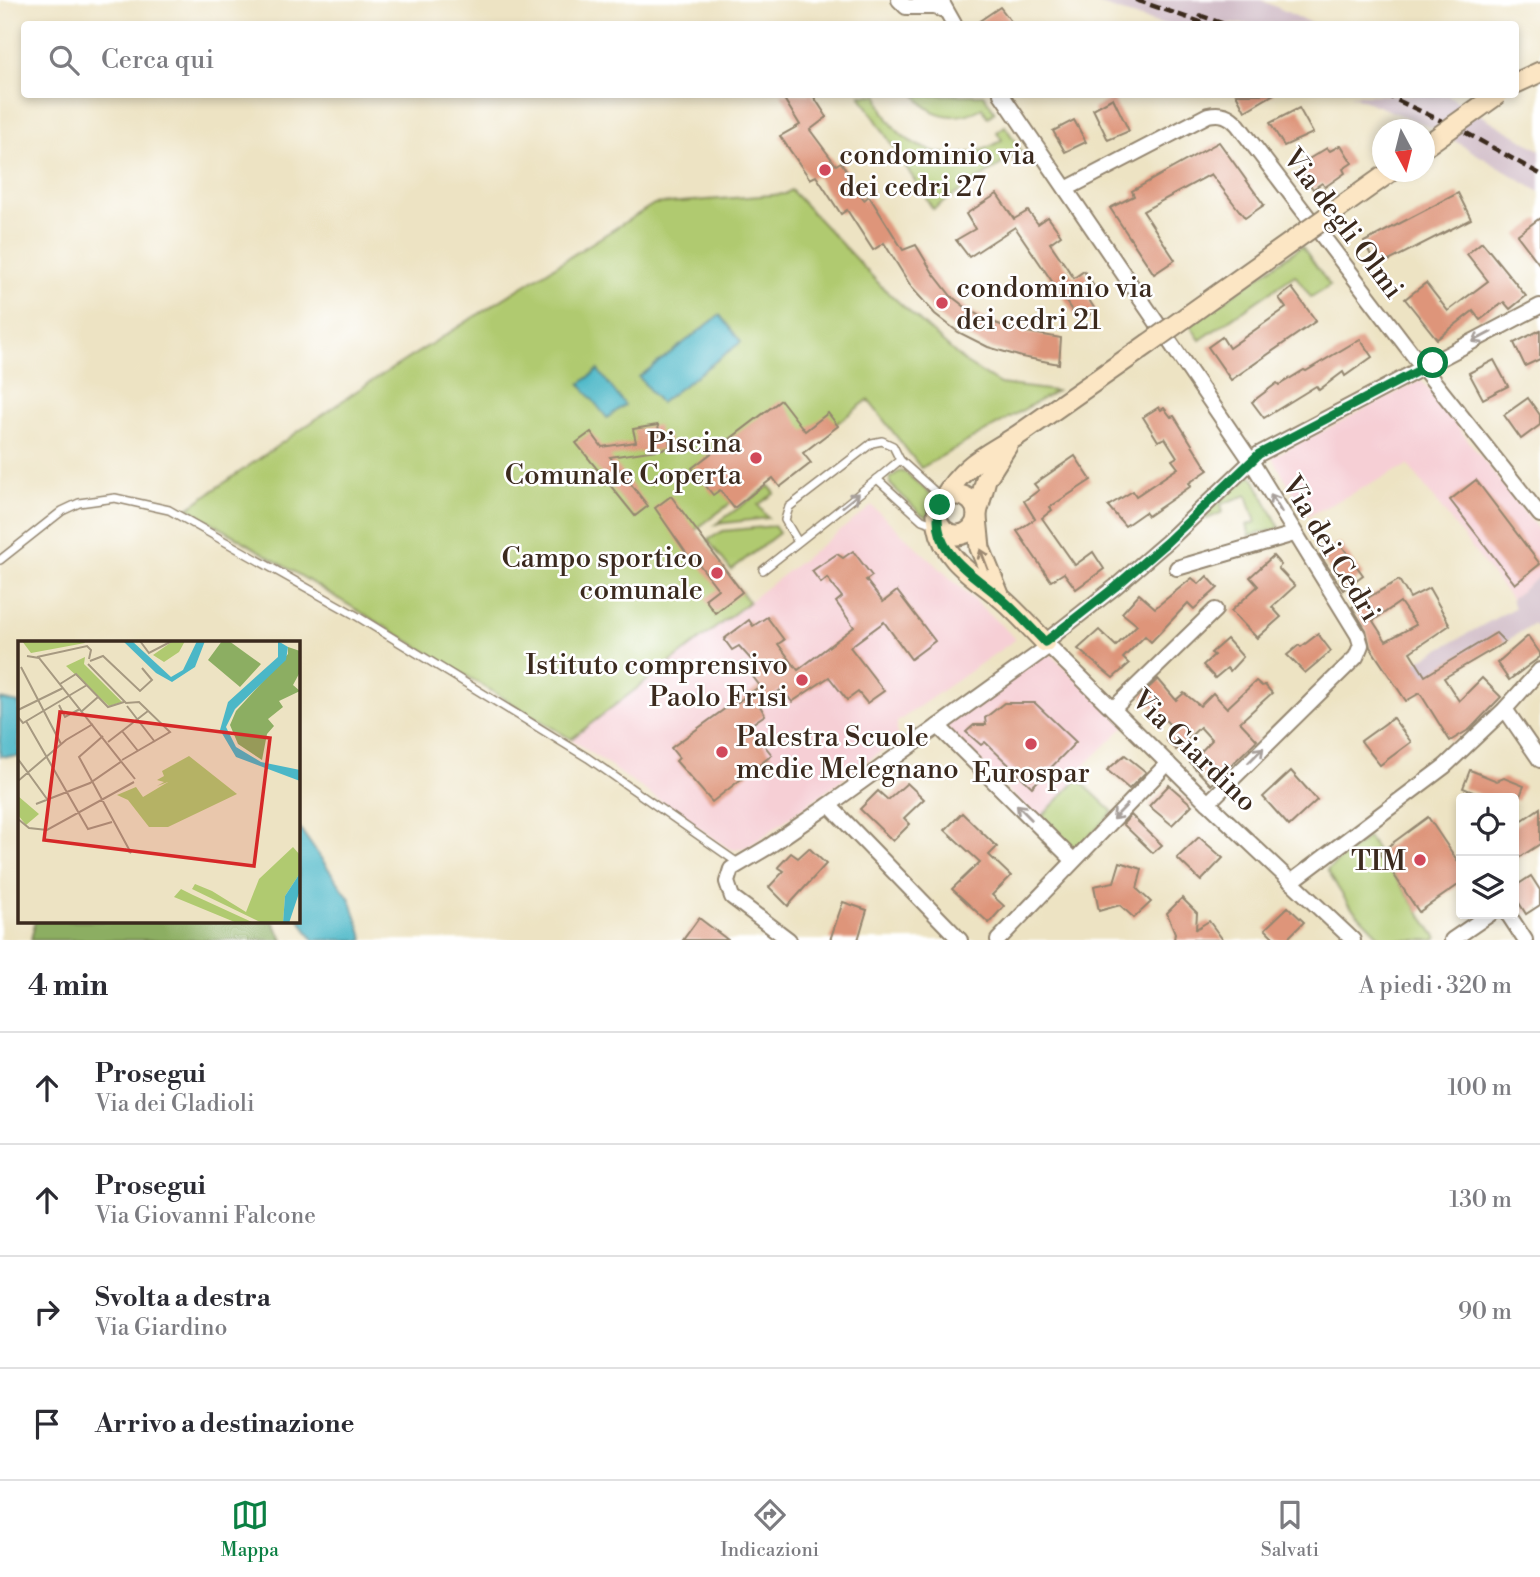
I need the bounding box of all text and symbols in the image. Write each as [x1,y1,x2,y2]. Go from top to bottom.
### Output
search box [21,21,1519,98]
icon: search [45,41,83,79]
text: Cerca qui [101,44,214,76]
north arrow [1372,119,1435,182]
place label: condominio via dei cedri 27 [839,138,1037,205]
street label: Via degli Olmi [1274,141,1411,306]
marker: condominio via dei cedri 27 [817,162,833,178]
place label: condominio via dei cedri 21 [956,271,1154,338]
marker: condominio via dei cedri 21 [934,295,950,311]
one-way arrow [1472,330,1492,344]
route start [1417,347,1448,378]
place label: Piscina Comunale Coperta [505,426,743,493]
marker: Piscina Comunale Coperta [748,450,764,466]
street label: Via dei Cedri [1273,469,1388,628]
route end [924,489,955,520]
one-way arrow [842,492,860,507]
one-way arrow [1268,494,1282,514]
place label: Campo sportico comunale [501,541,703,608]
one-way arrow [976,549,989,571]
marker: Campo sportico comunale [709,565,725,581]
inset map [18,641,299,922]
place label: Istituto comprensivo Paolo Frisi [525,648,788,715]
marker: Istituto comprensivo Paolo Frisi [794,672,810,688]
street label: Via Giardino [1123,682,1264,820]
place label: Palestra Scuole medie Melegnano [736,720,959,787]
marker: Eurospar [1023,736,1039,752]
marker: Palestra Scuole medie Melegnano [714,744,730,760]
one-way arrow [1248,746,1265,763]
place label: Eurospar [972,756,1090,791]
map controls [1456,793,1519,919]
button: locate [1456,793,1519,856]
one-way arrow [1112,803,1129,820]
one-way arrow [1016,804,1033,821]
place label: TIM [1351,844,1406,879]
marker: TIM [1412,852,1428,868]
button: layers [1456,856,1519,919]
text: 4 min [28,967,108,1005]
text: A piedi · 320 m [1359,972,1512,1000]
text: Prosegui [95,1058,206,1090]
icon: ahead [28,1069,66,1107]
text: 100 m [1447,1074,1512,1102]
text: Via dei Gladioli [95,1090,254,1118]
text: Prosegui [95,1170,206,1202]
icon: ahead [28,1181,66,1219]
text: 130 m [1449,1186,1512,1214]
text: Via Giovanni Falcone [95,1202,316,1230]
text: Svolta a destra [95,1282,271,1314]
icon: right [28,1293,66,1331]
text: 90 m [1458,1298,1512,1326]
text: Via Giardino [95,1314,227,1342]
icon: arrive [28,1405,66,1443]
text: Arrivo a destinazione [95,1408,354,1440]
tab: Mappa [221,1496,279,1562]
tab: Indicazioni [721,1496,819,1562]
tab: Salvati [1261,1496,1319,1562]

